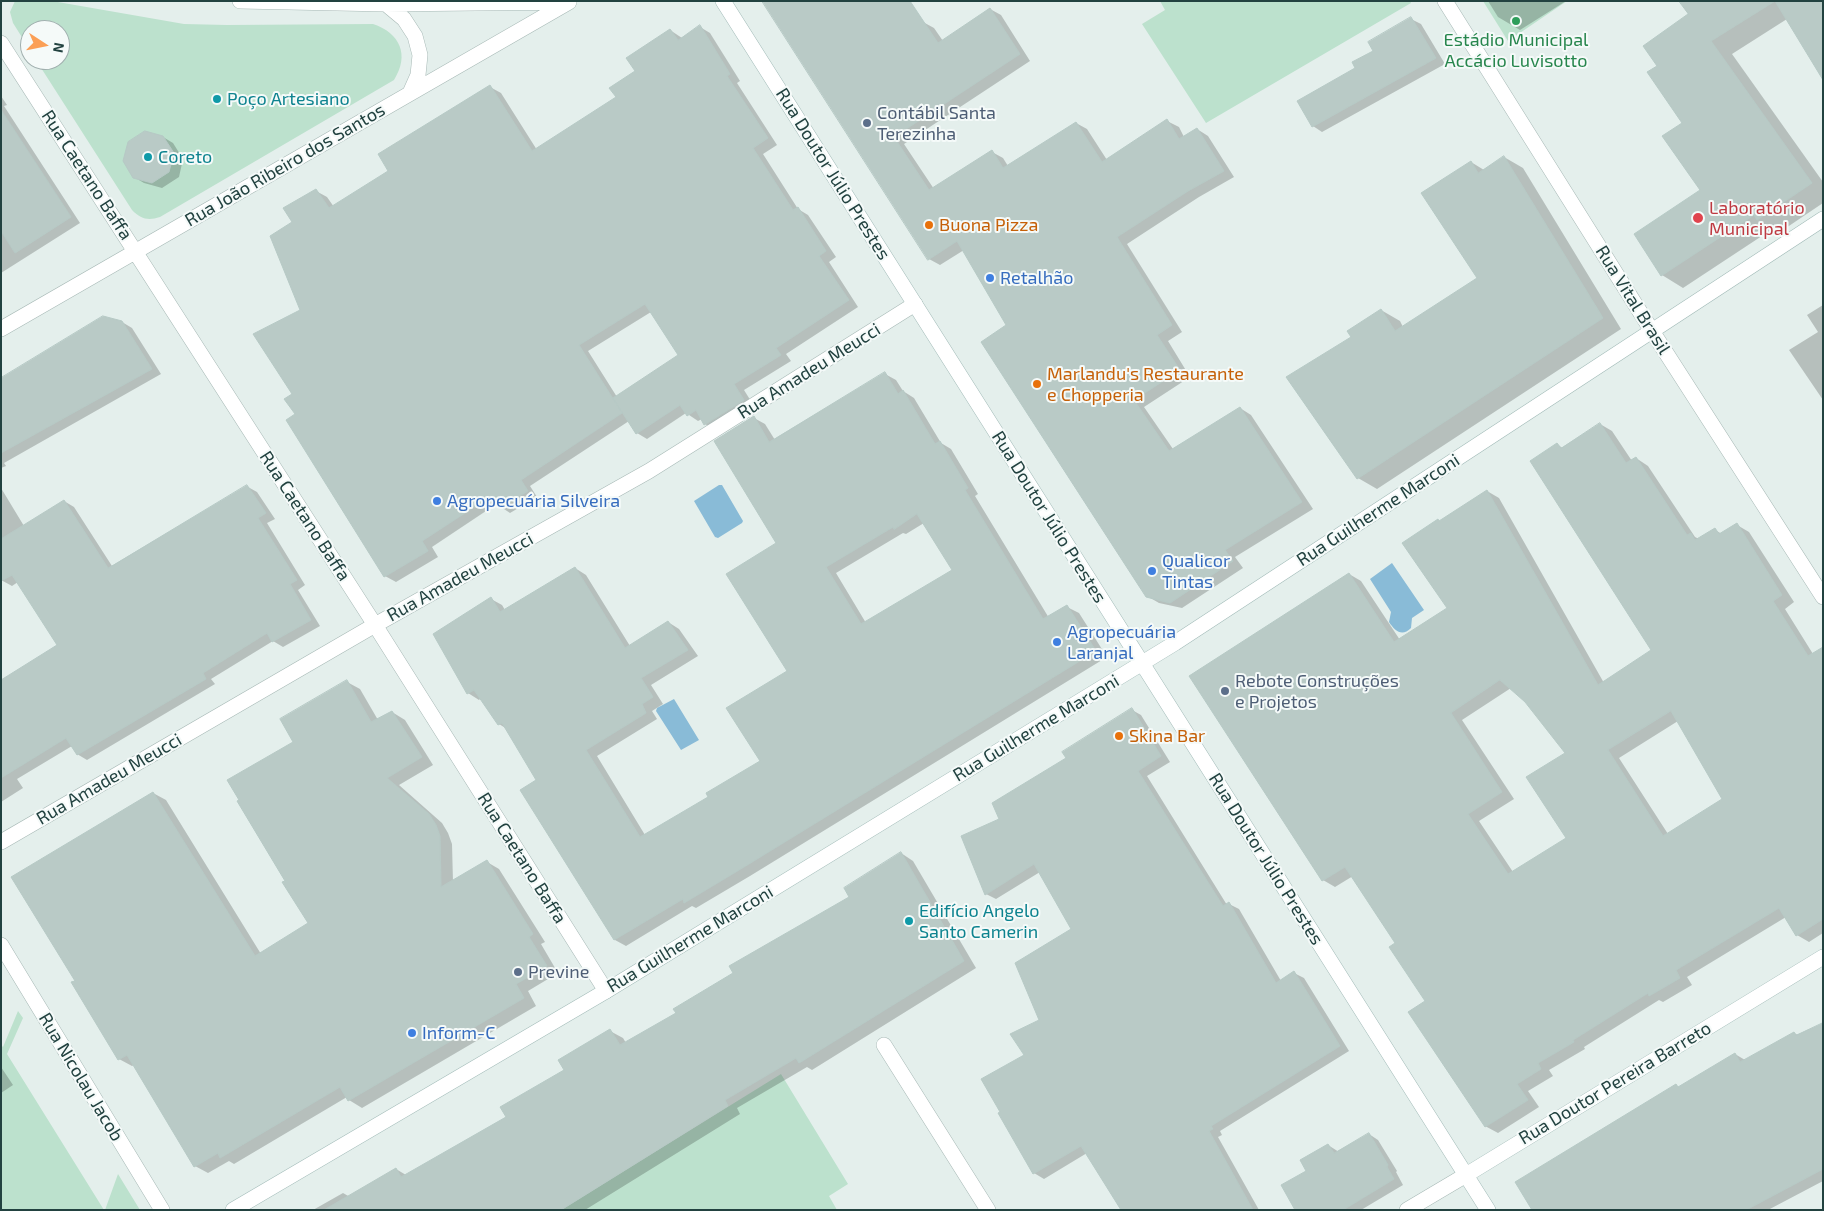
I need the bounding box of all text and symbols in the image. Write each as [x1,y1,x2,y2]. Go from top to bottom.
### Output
marker: Estádio Municipal Accácio Luvisotto [1510,15,1522,27]
north arrow [20,20,70,70]
place label: Estádio Municipal Accácio Luvisotto [1444,29,1588,72]
text: N [50,41,69,54]
street label: Rua Doutor Júlio Prestes [771,84,895,264]
place label: Poço Artesiano [227,88,350,110]
marker: Poço Artesiano [211,93,223,105]
street label: Rua João Ribeiro dos Santos [181,99,389,231]
place label: Contábil Santa Terezinha [877,102,996,144]
street label: Rua Caetano Baffa [37,106,137,244]
marker: Contábil Santa Terezinha [861,117,873,129]
place label: Coreto [158,146,212,168]
marker: Coreto [142,151,154,163]
place label: Laboratório Municipal [1709,197,1805,240]
marker: Laboratório Municipal [1691,211,1705,225]
place label: Buona Pizza [939,214,1038,236]
marker: Buona Pizza [923,219,935,231]
street label: Rua Vital Brasil [1591,242,1675,358]
place label: Retalhão [1000,267,1073,289]
marker: Retalhão [984,272,996,284]
street label: Rua Amadeu Meucci [734,318,884,424]
place label: Marlandu's Restaurante e Chopperia [1047,363,1244,406]
marker: Marlandu's Restaurante e Chopperia [1031,378,1043,390]
street label: Rua Doutor Júlio Prestes [987,427,1111,607]
street label: Rua Caetano Baffa [255,447,355,585]
street label: Rua Guilherme Marconi [1292,449,1464,571]
place label: Agropecuária Silveira [447,490,620,512]
marker: Agropecuária Silveira [431,495,443,507]
street label: Rua Amadeu Meucci [383,528,537,626]
place label: Qualicor Tintas [1162,550,1230,592]
marker: Qualicor Tintas [1146,565,1158,577]
place label: Agropecuária Laranjal [1067,621,1176,664]
marker: Agropecuária Laranjal [1051,636,1063,648]
street label: Rua Guilherme Marconi [949,670,1123,786]
place label: Rebote Construções e Projetos [1235,670,1399,712]
marker: Rebote Construções e Projetos [1219,685,1231,697]
place label: Skina Bar [1129,725,1205,747]
street label: Rua Amadeu Meucci [33,729,185,829]
marker: Skina Bar [1113,730,1125,742]
street label: Rua Doutor Júlio Prestes [1204,769,1328,949]
street label: Rua Caetano Baffa [473,789,571,927]
street label: Rua Guilherme Marconi [603,881,777,997]
place label: Edifício Angelo Santo Camerin [919,900,1040,942]
marker: Edifício Angelo Santo Camerin [903,915,915,927]
place label: Previne [528,961,589,983]
marker: Previne [512,966,524,978]
street label: Rua Nicolau Jacob [34,1009,128,1145]
street label: Rua Doutor Pereira Barreto [1515,1017,1715,1149]
place label: Inform-C [422,1022,495,1044]
marker: Inform-C [406,1027,418,1039]

